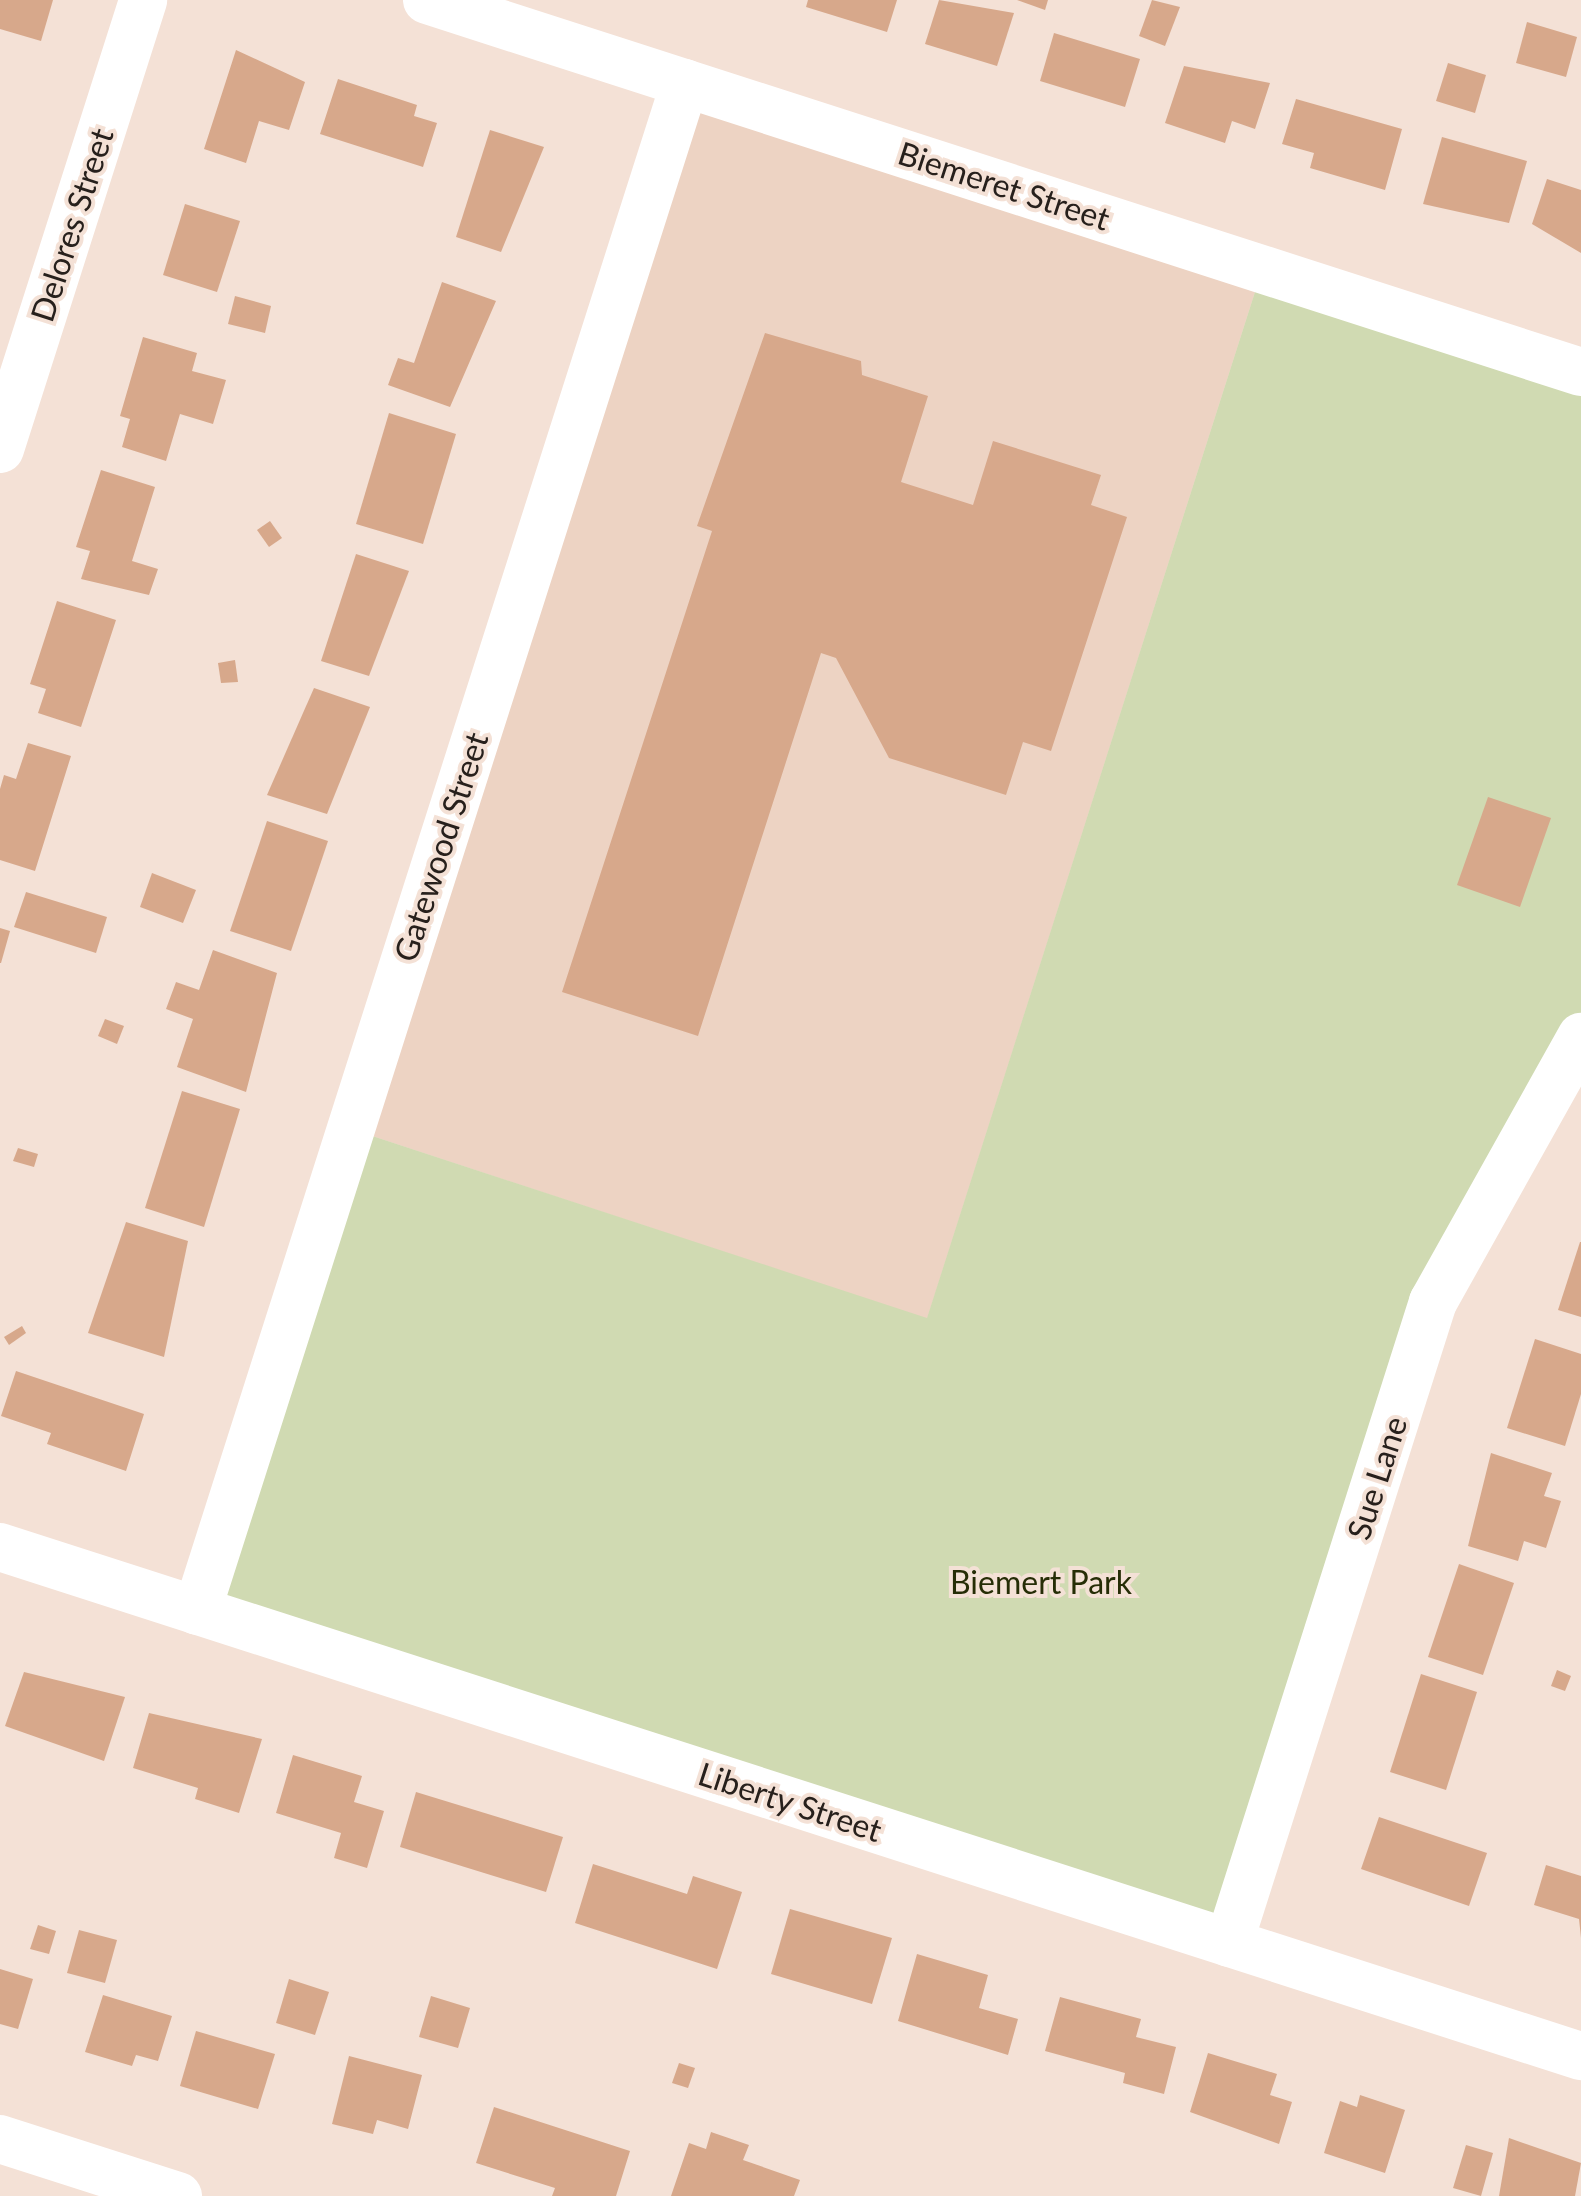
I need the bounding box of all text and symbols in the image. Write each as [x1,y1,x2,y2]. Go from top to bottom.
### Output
street label: Delores Street [23,124,121,326]
street label: Biemeret Street [894,134,1114,238]
street label: Gatewood Street [386,728,496,966]
street label: Sue Lane [1339,1412,1415,1544]
park label: Biemert Park [950,1563,1132,1601]
street label: Liberty Street [693,1754,887,1850]

